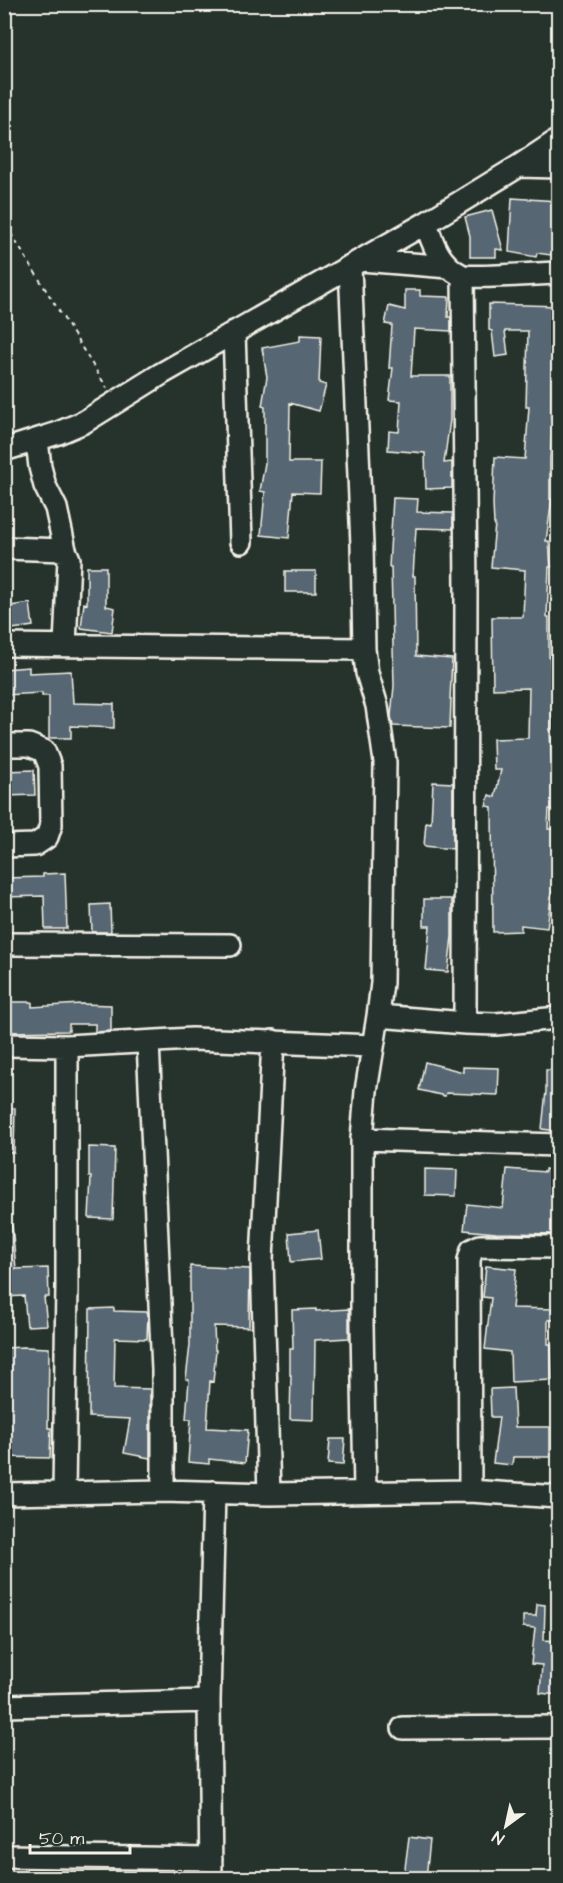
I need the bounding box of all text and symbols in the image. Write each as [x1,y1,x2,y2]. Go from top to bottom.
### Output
north arrow [476,1796,536,1856]
scale bar [30,1817,130,1855]
text: 50 m [39,1826,84,1851]
text: N [488,1826,509,1850]

